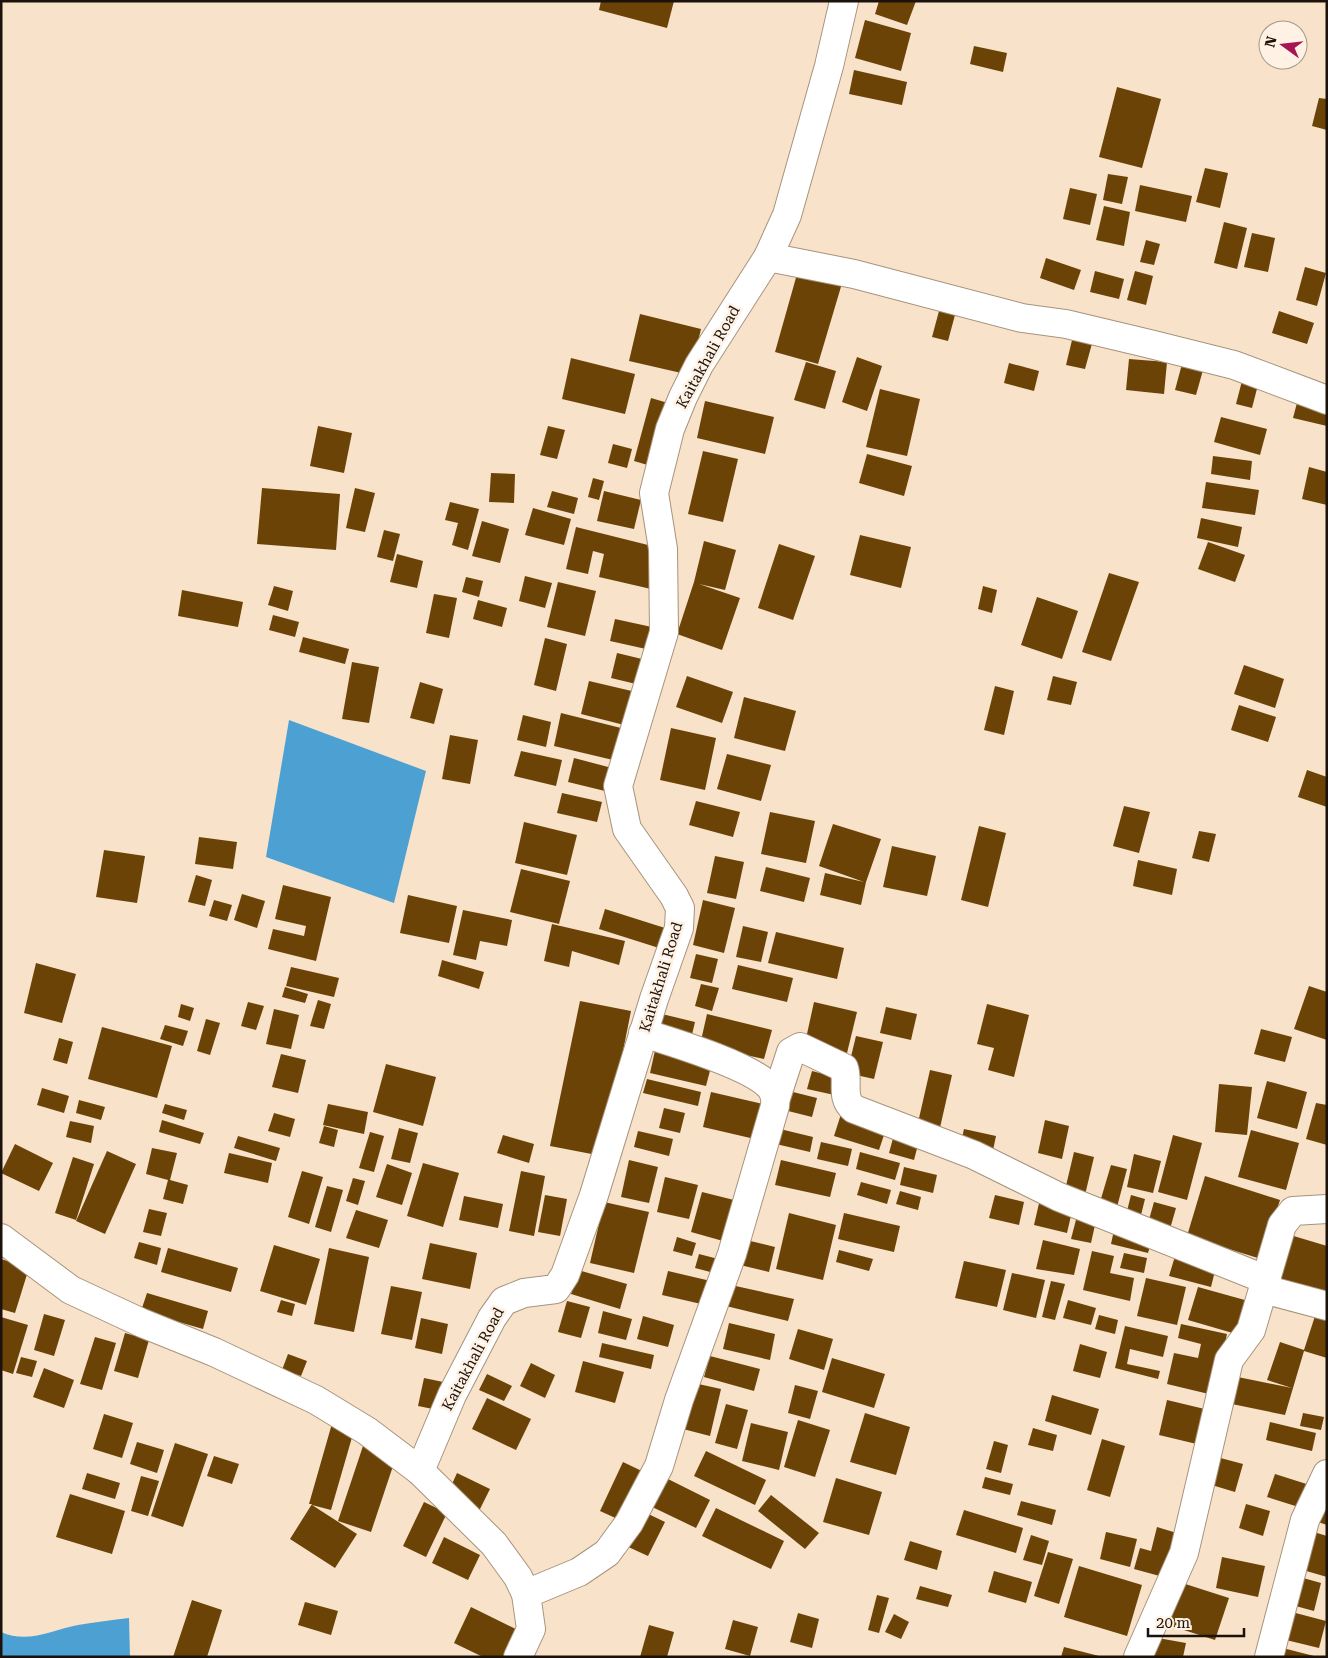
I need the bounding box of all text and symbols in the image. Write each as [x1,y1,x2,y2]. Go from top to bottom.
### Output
north arrow [1258,20,1308,70]
text: N [1261,34,1280,49]
street label: Kaitakhali Road [672,302,744,411]
street label: Kaitakhali Road [636,919,686,1034]
street label: Kaitakhali Road [438,1304,508,1414]
scale bar [1148,1606,1244,1638]
text: 20 m [1156,1614,1191,1632]

